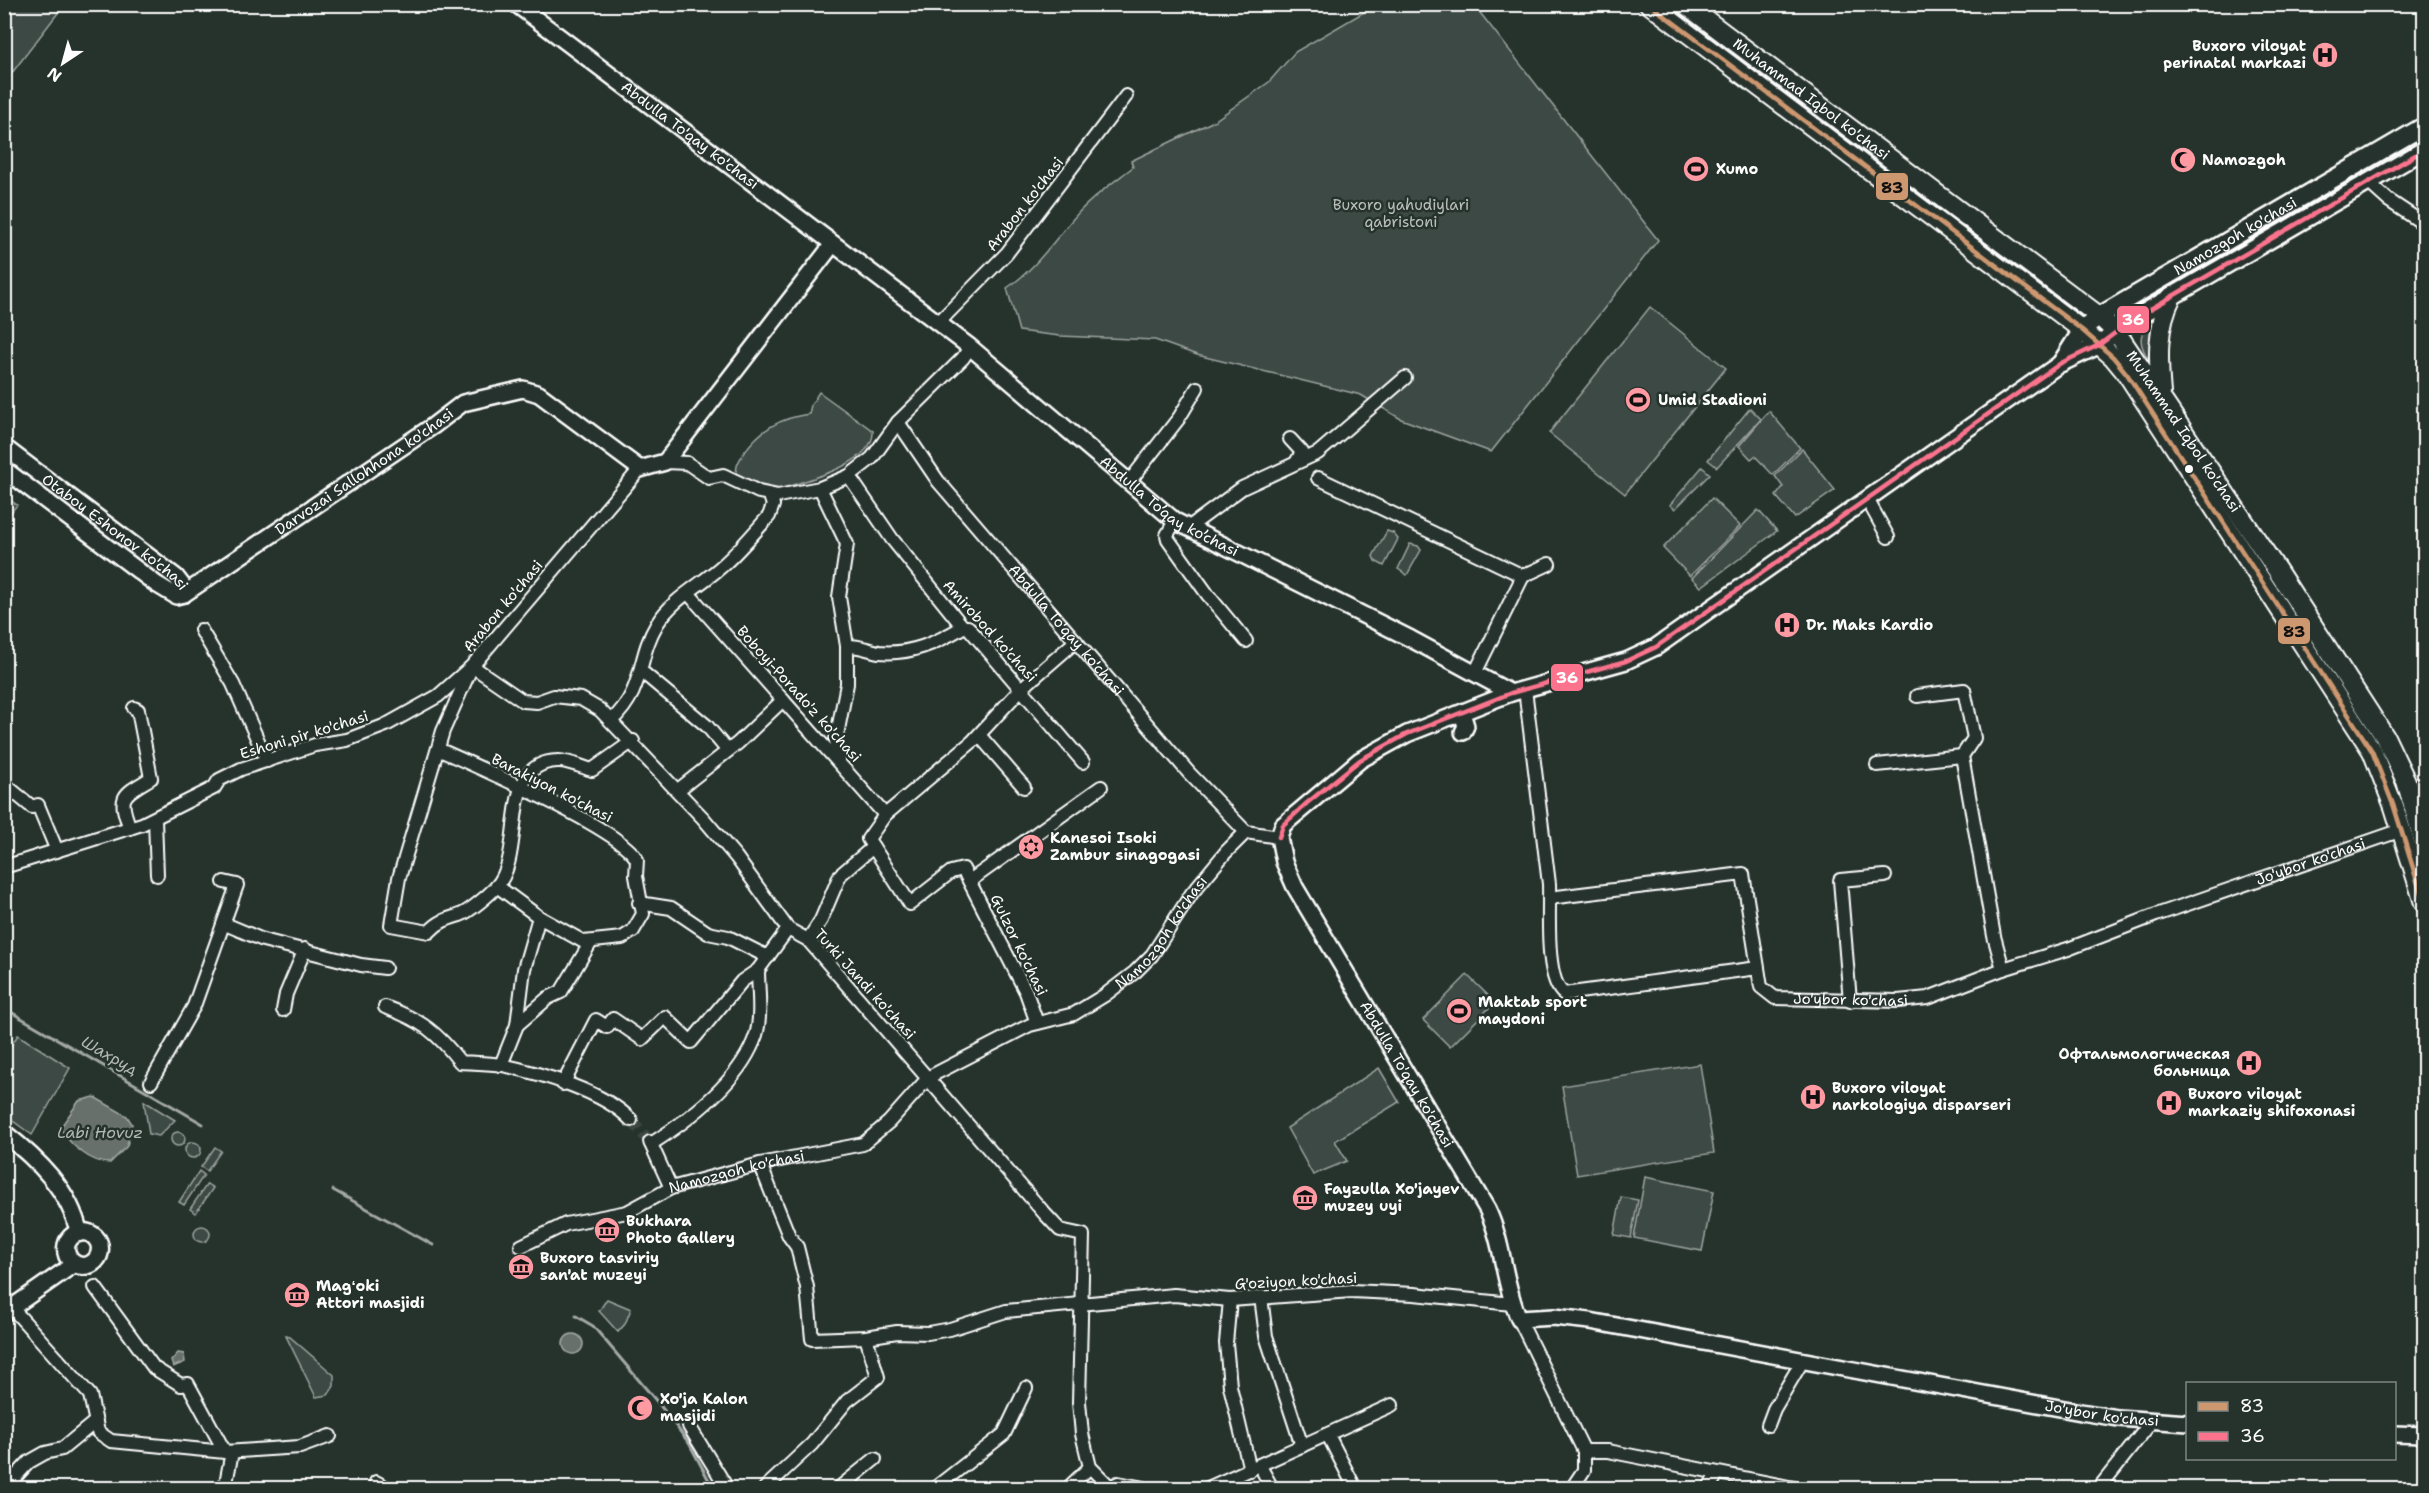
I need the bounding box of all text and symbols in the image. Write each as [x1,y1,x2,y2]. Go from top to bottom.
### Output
north arrow [33,33,93,93]
street label: Muhammad Iqbol ko'chasi [1729,34,1894,165]
place label: Buxoro viloyat perinatal markazi [2163,36,2306,73]
hospital icon: Buxoro viloyat perinatal markazi [2310,40,2340,70]
text: N [43,63,66,87]
street label: Abdulla To'qay ko'chasi [617,77,763,194]
mosque icon: Namozgoh [2168,145,2198,175]
place label: Namozgoh [2202,150,2286,170]
street label: Arabon ko'chasi [982,153,1068,255]
sports icon: Xumo [1681,154,1711,184]
place label: Xumo [1716,159,1758,179]
line badge: 83 [1875,172,1909,201]
text: 83 [1881,177,1903,198]
street label: Namozgoh ko'chasi [2170,192,2301,280]
park label: Buxoro yahudiylari qabristoni [1333,195,1469,232]
line badge: 36 [2116,305,2150,334]
text: 36 [2122,309,2144,330]
street label: Muhammad Iqbol ko'chasi [2122,347,2245,516]
sports icon: Umid Stadioni [1623,385,1653,415]
place label: Umid Stadioni [1658,390,1767,410]
street label: Darvozai Sallohhona ko'chasi [271,404,458,540]
street label: Abdulla To’qay ko’chasi [1096,451,1242,561]
unlabelled marker [2183,463,2195,475]
street label: Otaboy Eshonov ko'chasi [38,469,193,595]
street label: Arabon ko'chasi [459,556,547,656]
street label: Abdulla To'qay ko'chasi [1004,560,1128,700]
street label: Amirobod ko'chasi [939,575,1041,687]
hospital icon: Dr. Maks Kardio [1772,610,1802,640]
place label: Dr. Maks Kardio [1806,615,1933,635]
line badge: 83 [2277,617,2311,645]
street label: Boboyi-Porado'z ko'chasi [732,621,866,767]
text: 83 [2283,621,2305,642]
line badge: 36 [1550,663,1584,692]
text: 36 [1556,667,1578,688]
street label: Eshoni pir ko'chasi [237,706,371,764]
street label: Barakiyon ko'chasi [488,749,616,827]
place label: Kanesoi Isoki Zambur sinagogasi [1050,828,1200,865]
synagogue icon: Kanesoi Isoki Zambur sinagogasi [1016,832,1046,862]
street label: Jo'ybor ko'chasi [2253,833,2368,890]
street label: Namozgoh ko'chasi [1111,872,1212,994]
street label: Gulzor ko'chasi [986,891,1052,999]
street label: Turki Jandi ko'chasi [810,924,920,1044]
street label: Jo'ybor ko'chasi [1793,988,1909,1011]
place label: Maktab sport maydoni [1478,992,1587,1029]
sports icon: Maktab sport maydoni [1444,996,1474,1026]
street label: Abdulla To'qay ko'chasi [1355,997,1458,1151]
water label: Шахруд [78,1031,142,1080]
place label: Офтальмологическая больница [2058,1044,2231,1081]
hospital icon: Офтальмологическая больница [2234,1048,2264,1078]
place label: Buxoro viloyat narkologiya disparseri [1832,1078,2011,1115]
hospital icon: Buxoro viloyat narkologiya disparseri [1798,1082,1828,1112]
place label: Buxoro viloyat markaziy shifoxonasi [2188,1084,2355,1121]
hospital icon: Buxoro viloyat markaziy shifoxonasi [2154,1088,2184,1118]
water label: Labi Hovuz [57,1122,143,1143]
street label: Namozgoh ko'chasi [666,1146,806,1198]
place label: Fayzulla Xo'jayev muzey uyi [1324,1179,1459,1216]
museum icon: Fayzulla Xo'jayev muzey uyi [1290,1183,1320,1213]
place label: Bukhara Photo Gallery [626,1211,735,1248]
museum icon: Bukhara Photo Gallery [592,1215,622,1245]
place label: Buxoro tasviriy san'at muzeyi [540,1248,659,1285]
museum icon: Buxoro tasviriy san'at muzeyi [506,1252,536,1282]
street label: G'oziyon ko'chasi [1234,1268,1358,1294]
place label: Magʻoki Attori masjidi [316,1276,425,1313]
museum icon: Magʻoki Attori masjidi [282,1280,312,1310]
legend [2186,1382,2396,1460]
place label: Xo'ja Kalon masjidi [660,1389,748,1426]
mosque icon: Xo'ja Kalon masjidi [625,1393,655,1423]
text: 83 [2240,1394,2264,1418]
street label: Jo'ybor ko'chasi [2043,1395,2160,1431]
text: 36 [2240,1424,2265,1448]

